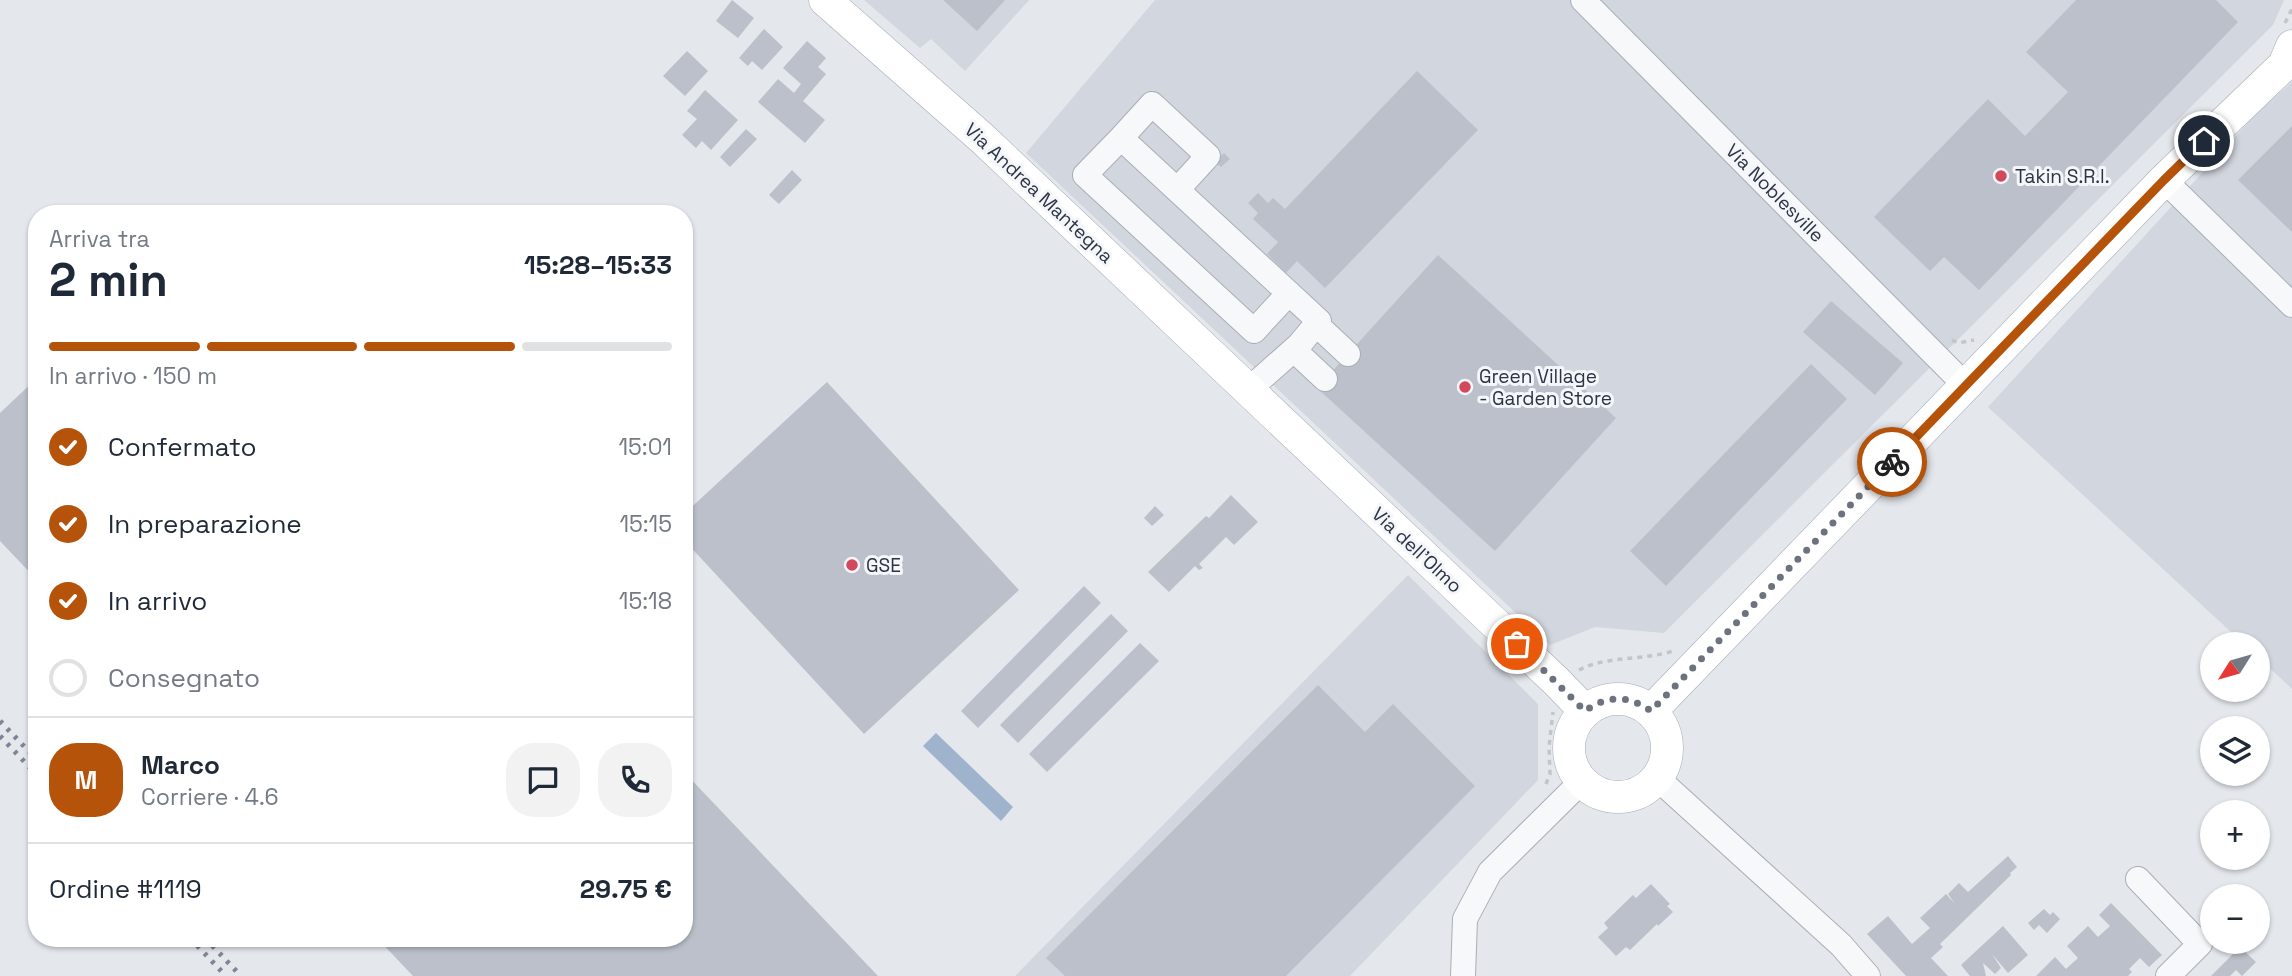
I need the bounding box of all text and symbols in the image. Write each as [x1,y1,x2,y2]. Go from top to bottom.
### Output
pin [2174,111,2234,171]
street label: Via Andrea Mantegna [959,117,1119,269]
icon: home [2185,122,2223,160]
street label: Via Noblesville [1720,138,1830,248]
place label: Takin S.R.l. [2015,164,2110,189]
marker: Takin S.R.l. [1993,168,2009,184]
text: Arriva tra [49,224,150,254]
text: 15:28–15:33 [524,248,672,282]
text: 2 min [49,251,168,309]
text: In arrivo · 150 m [49,361,217,391]
place label: Green Village - Garden Store [1479,364,1612,411]
marker: Green Village - Garden Store [1457,379,1473,395]
courier [1857,427,1927,497]
icon: check [49,428,87,466]
text: Confermato [108,430,256,464]
text: 15:01 [618,432,672,462]
icon: bike [1873,443,1911,481]
street label: Via dell'Olmo [1366,502,1468,598]
icon: check [49,505,87,543]
text: In preparazione [108,507,302,541]
text: 15:15 [619,509,672,539]
place label: GSE [866,553,901,578]
marker: GSE [844,557,860,573]
icon: check [49,582,87,620]
text: In arrivo [108,584,207,618]
text: 15:18 [619,586,672,616]
pin [1487,614,1547,674]
icon: bag [1498,625,1536,663]
north arrow [2200,632,2270,702]
map controls [2200,632,2270,954]
text: Consegnato [108,661,260,695]
button: layers [2200,716,2270,786]
button: chat [506,743,580,817]
button: phone [598,743,672,817]
text: Marco [141,748,220,782]
text: M [75,763,97,797]
text: Corriere · 4.6 [141,782,279,812]
button: + [2200,800,2270,870]
text: Ordine #1119 [49,872,202,906]
text: 29.75 € [580,872,672,906]
button: − [2200,884,2270,954]

